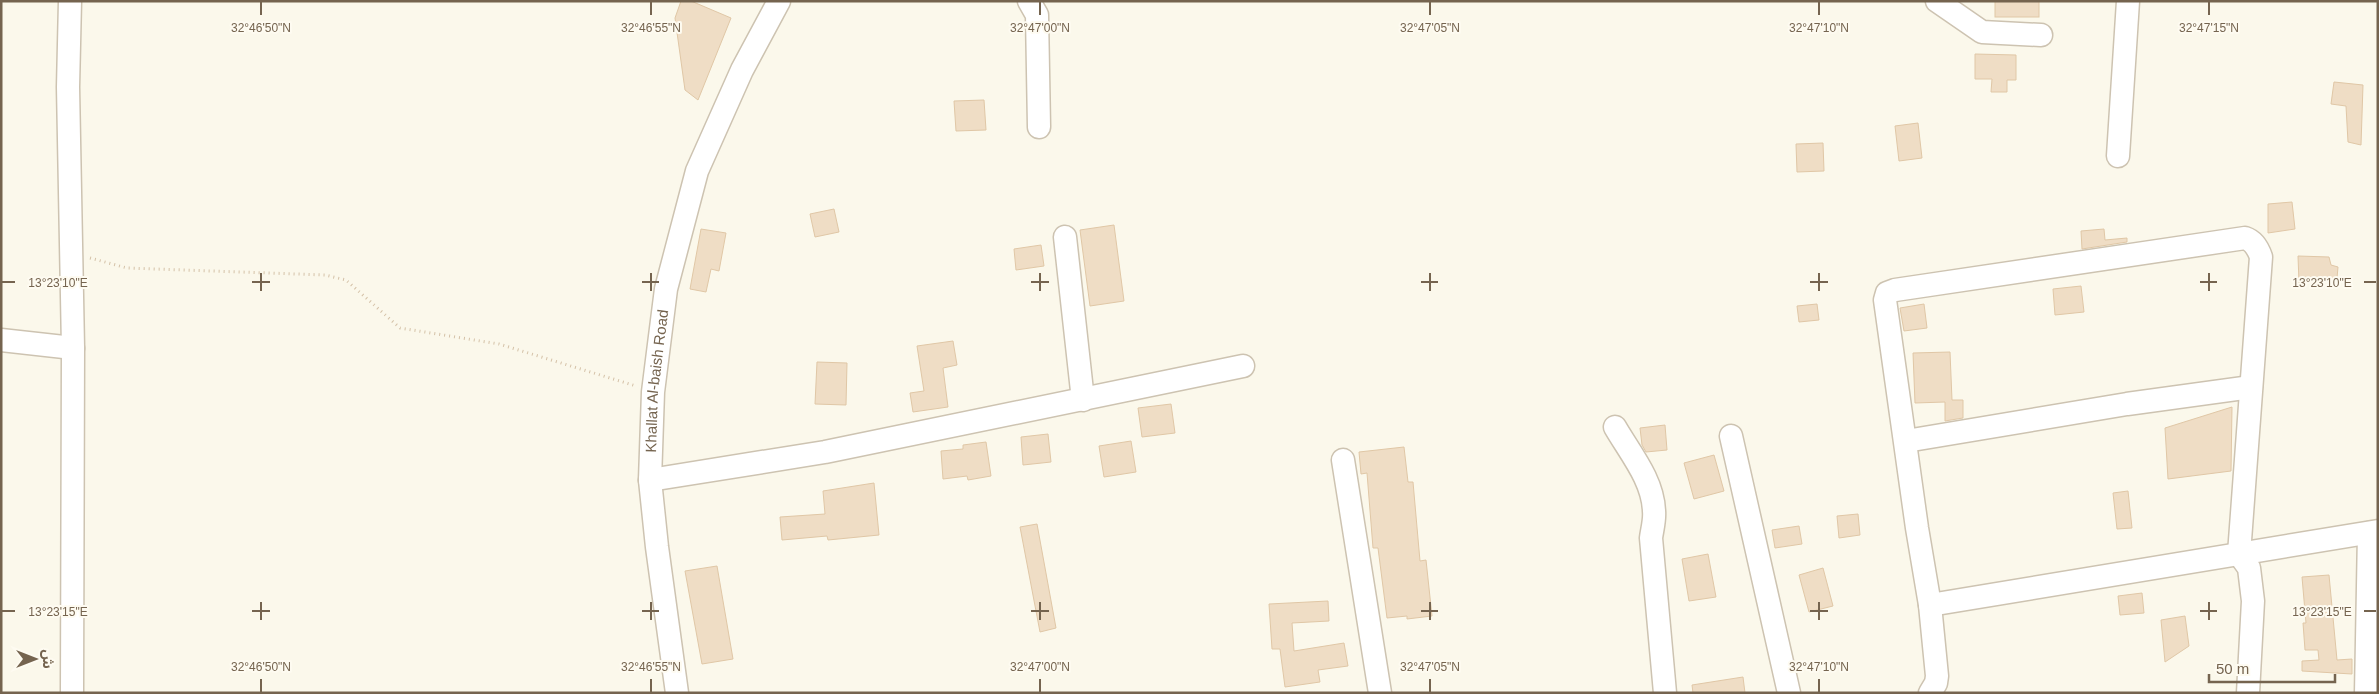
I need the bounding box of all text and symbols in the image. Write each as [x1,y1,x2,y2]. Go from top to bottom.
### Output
text: 32°46'50"N [231,21,291,35]
text: 32°46'55"N [621,21,681,35]
text: 32°47'00"N [1010,21,1070,35]
text: 32°47'05"N [1400,21,1460,35]
text: 32°47'10"N [1789,21,1849,35]
text: 32°47'15"N [2179,21,2239,35]
text: 13°23'10"E [28,276,88,290]
text: 13°23'10"E [2292,276,2352,290]
street label: Khallat Al-baish Road [642,309,671,453]
text: 13°23'15"E [28,605,88,619]
text: 13°23'15"E [2292,605,2352,619]
north arrow [10,634,60,684]
text: ش [40,649,56,669]
scale bar [2209,652,2335,684]
text: 32°46'50"N [231,660,291,674]
text: 32°46'55"N [621,660,681,674]
text: 32°47'00"N [1010,660,1070,674]
text: 32°47'05"N [1400,660,1460,674]
text: 32°47'10"N [1789,660,1849,674]
text: 50 m [2216,660,2249,677]

